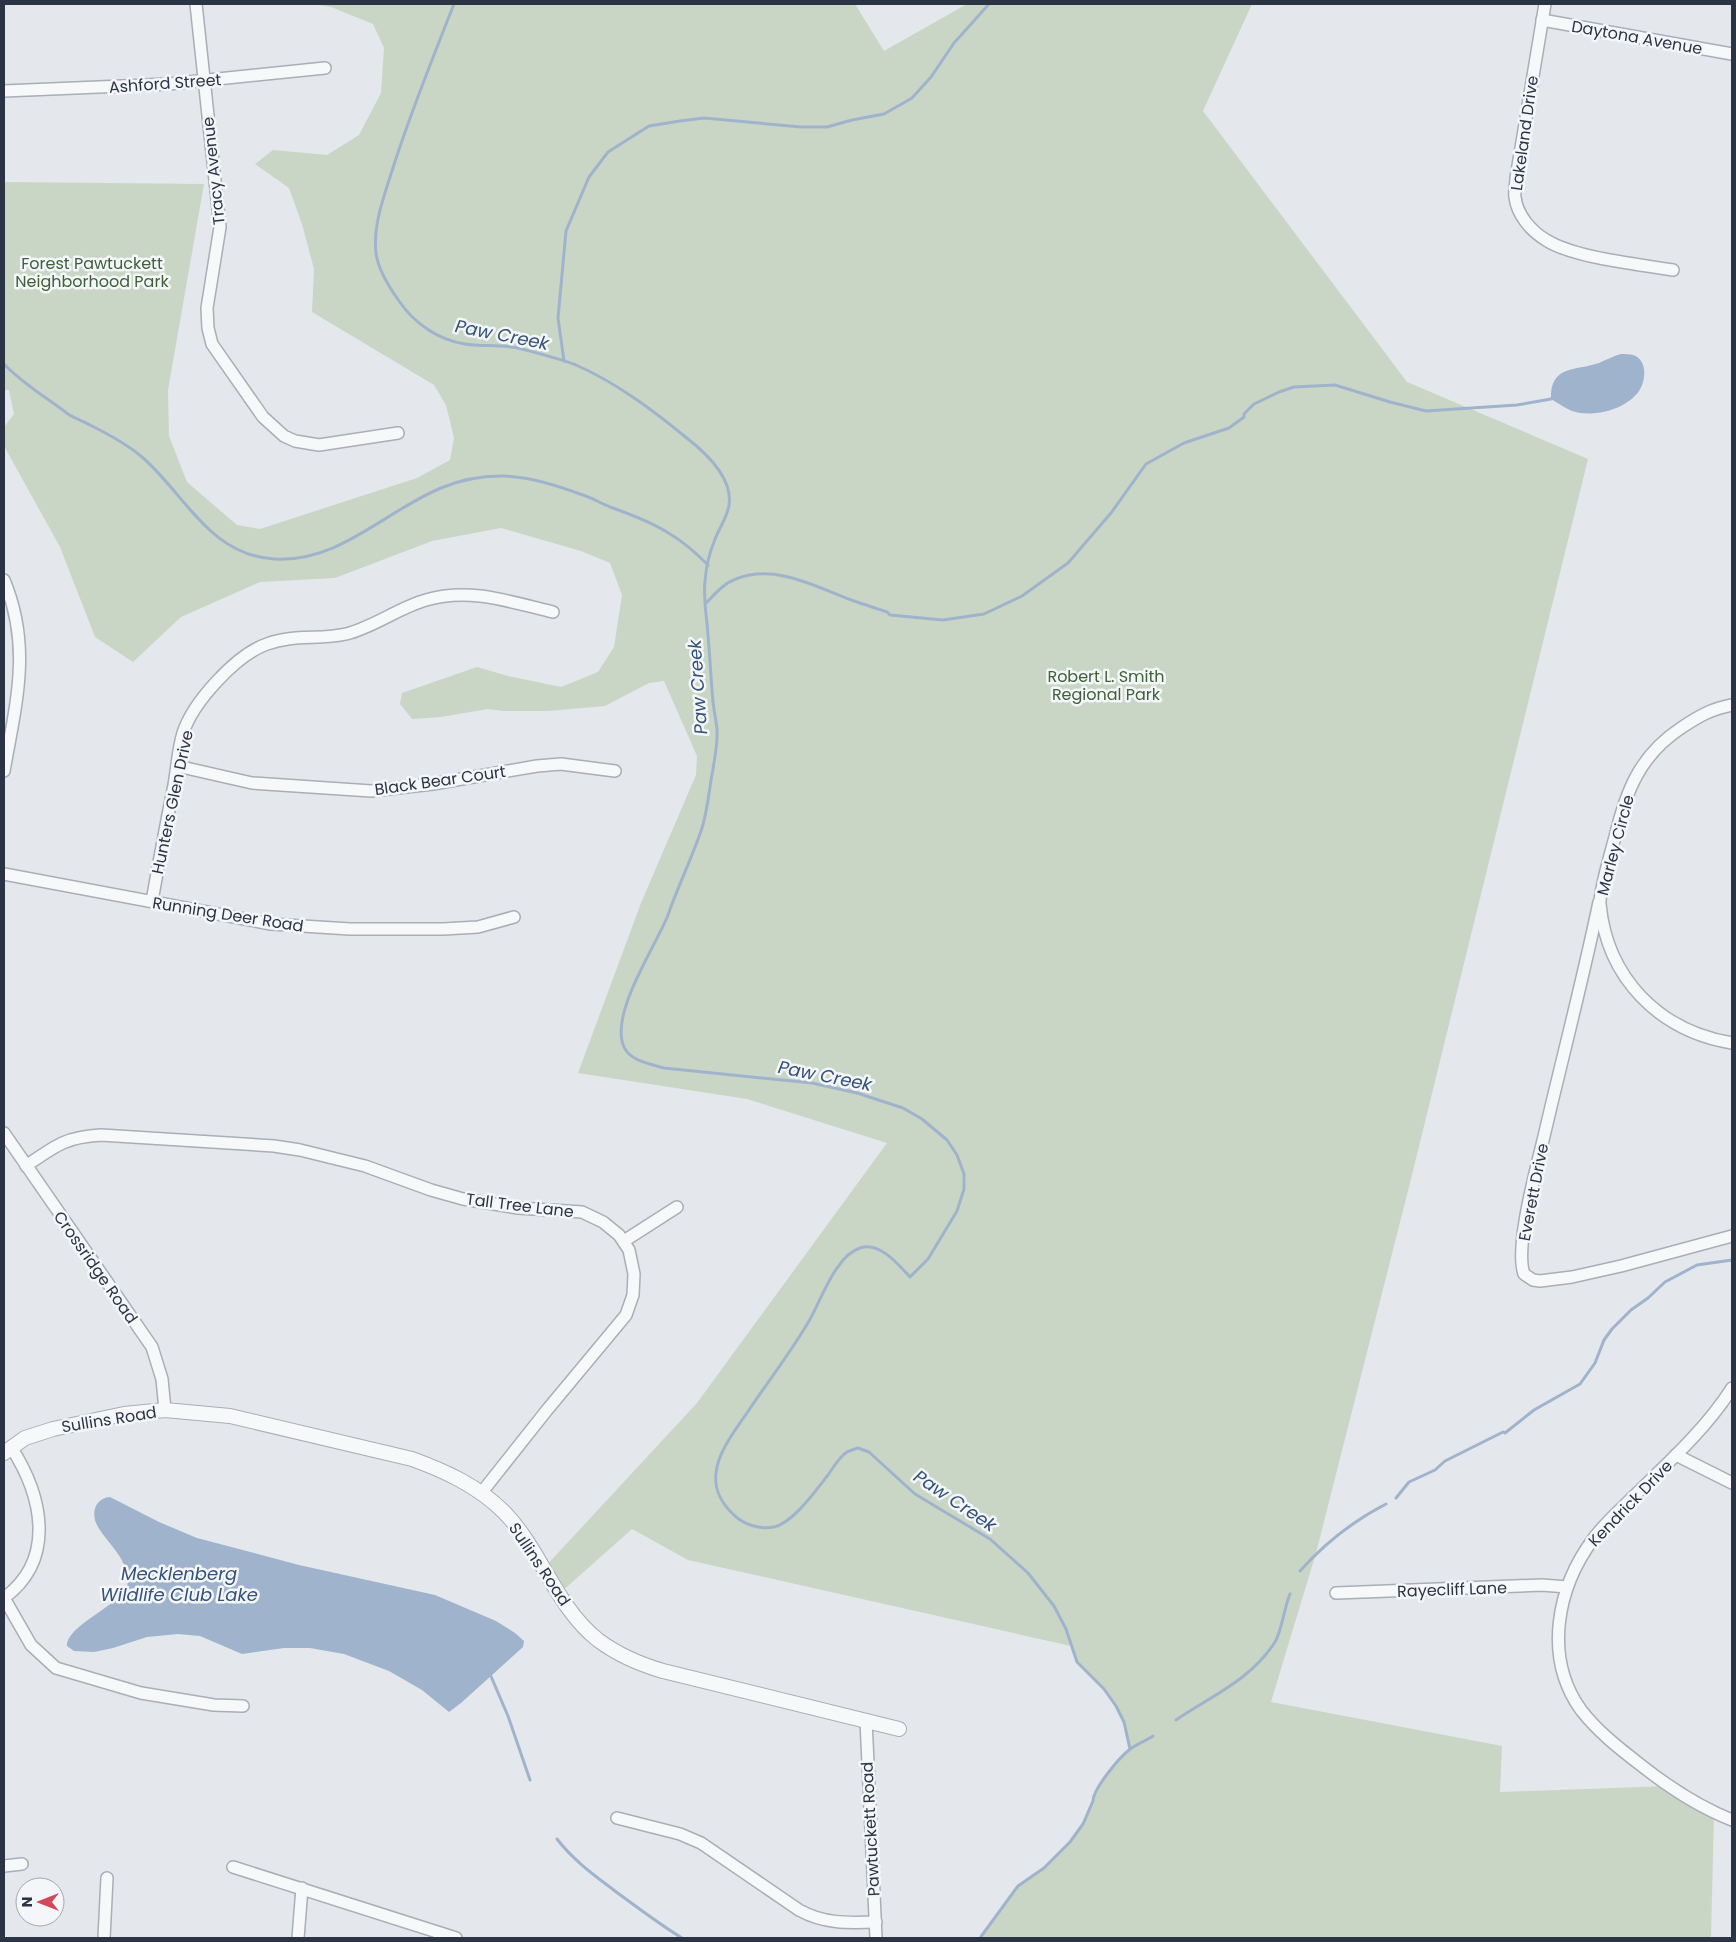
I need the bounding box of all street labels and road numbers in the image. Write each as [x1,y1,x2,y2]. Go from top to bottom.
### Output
street label: Daytona Avenue [1570,15,1704,60]
street label: Ashford Street [108,68,222,99]
street label: Lakeland Drive [1505,74,1544,192]
street label: Tracy Avenue [196,116,231,226]
street label: Hunters Glen Drive [146,728,199,876]
street label: Black Bear Court [373,760,507,801]
street label: Marley Circle [1591,792,1640,898]
street label: Running Deer Road [151,891,305,938]
street label: Everett Drive [1513,1141,1554,1243]
street label: Tall Tree Lane [465,1187,575,1224]
street label: Crossridge Road [48,1206,143,1328]
street label: Sullins Road [60,1401,158,1438]
street label: Kendrick Drive [1583,1455,1678,1552]
street label: Sullins Road [503,1518,576,1610]
street label: Rayecliff Lane [1397,1576,1507,1603]
street label: Pawtuckett Road [855,1761,886,1897]

